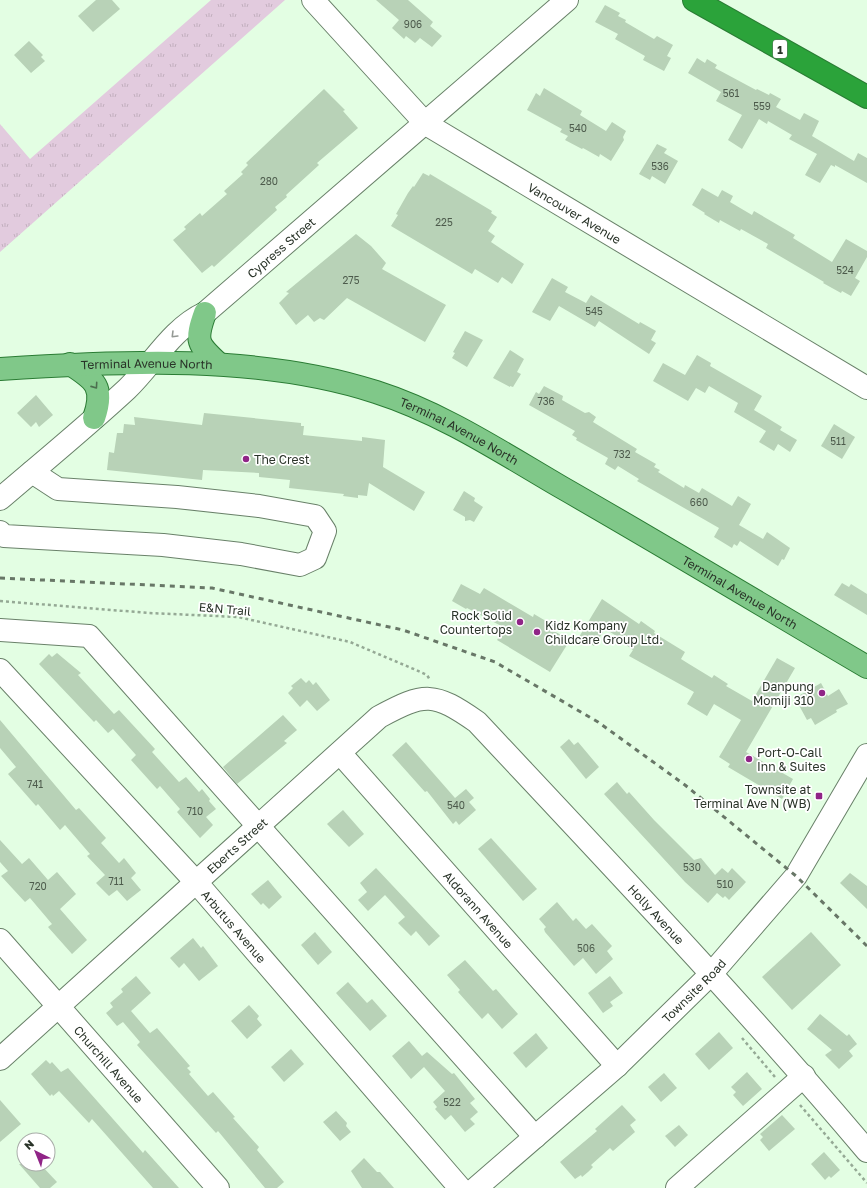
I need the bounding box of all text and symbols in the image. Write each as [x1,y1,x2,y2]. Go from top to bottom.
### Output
house number: 906 [404,18,422,30]
road number: 1 [773,40,787,58]
house number: 561 [723,87,739,99]
house number: 559 [753,100,771,112]
house number: 540 [569,122,587,134]
house number: 536 [651,160,669,172]
house number: 280 [260,175,278,187]
street label: Vancouver Avenue [525,179,624,247]
street label: Cypress Street [244,214,318,281]
house number: 225 [435,216,453,228]
house number: 524 [836,264,854,276]
house number: 275 [343,274,360,286]
house number: 545 [585,305,603,317]
one-way arrow [171,330,179,338]
street label: Terminal Avenue North [81,355,213,372]
one-way arrow [90,382,98,389]
street label: Terminal Avenue North [398,394,521,468]
house number: 736 [537,395,555,407]
house number: 511 [830,435,846,447]
house number: 732 [614,448,631,460]
place label: The Crest [254,452,310,467]
marker: The Crest [241,454,251,464]
house number: 660 [690,496,708,508]
street label: Terminal Avenue North [680,552,801,632]
street label: E&N Trail [198,599,252,619]
place label: Rock Solid Countertops [440,608,512,637]
marker: Rock Solid Countertops [515,617,525,627]
place label: Kidz Kompany Childcare Group Ltd. [545,618,663,647]
marker: Kidz Kompany Childcare Group Ltd. [532,627,542,637]
place label: Danpung Momiji 310 [753,679,814,708]
marker: Danpung Momiji 310 [817,688,827,698]
place label: Port-O-Call Inn & Suites [757,745,826,774]
marker: Port-O-Call Inn & Suites [744,754,754,764]
house number: 741 [27,778,43,790]
place label: Townsite at Terminal Ave N (WB) [694,782,811,811]
marker: Townsite at Terminal Ave N (WB) [814,791,824,801]
house number: 540 [447,799,465,811]
house number: 710 [187,805,203,817]
street label: Eberts Street [203,814,270,876]
house number: 530 [683,861,701,873]
street label: Aldorann Avenue [441,868,517,951]
house number: 711 [109,875,124,887]
house number: 510 [717,878,733,890]
house number: 720 [29,880,47,892]
street label: Holly Avenue [625,881,688,947]
street label: Arbutus Avenue [199,887,270,966]
house number: 506 [577,942,595,954]
street label: Townsite Road [658,955,729,1026]
street label: Churchill Avenue [71,1022,147,1106]
house number: 522 [443,1096,461,1108]
north arrow [16,1132,56,1172]
text: N [21,1137,36,1152]

